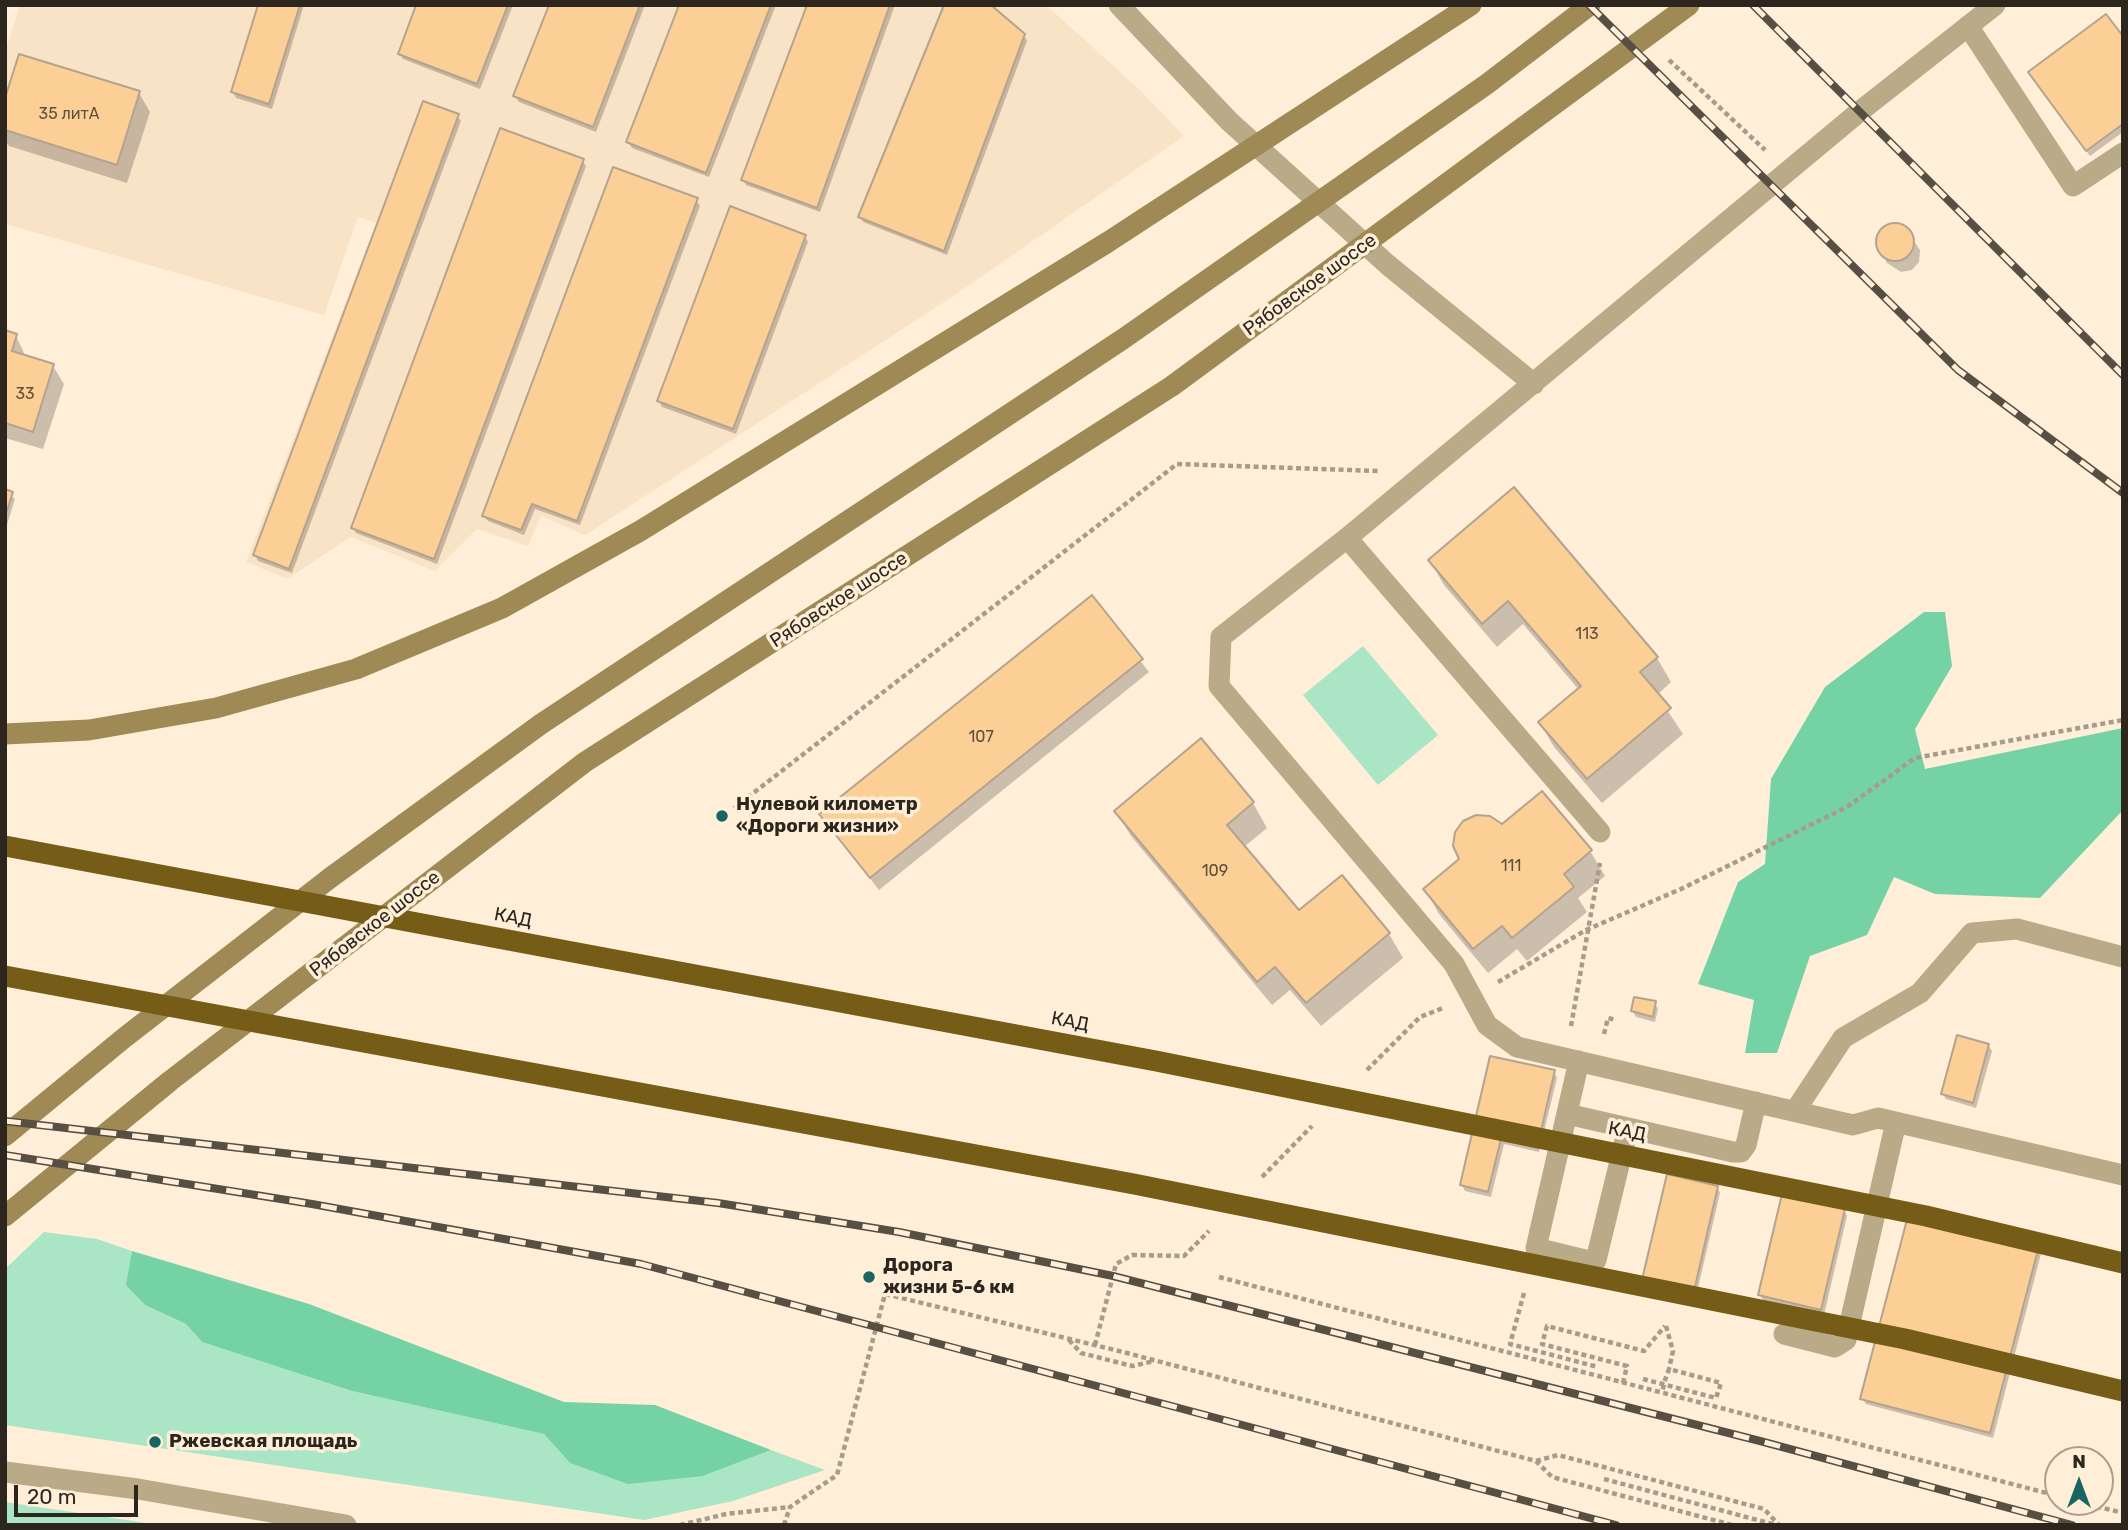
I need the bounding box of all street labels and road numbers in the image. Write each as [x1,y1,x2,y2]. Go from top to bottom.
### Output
street label: Рябовское шоссе [1239,229,1381,341]
street label: Рябовское шоссе [766,547,912,653]
street label: Рябовское шоссе [305,866,445,982]
street label: КАД [492,903,534,933]
street label: КАД [1049,1007,1091,1037]
street label: КАД [1606,1117,1648,1147]

